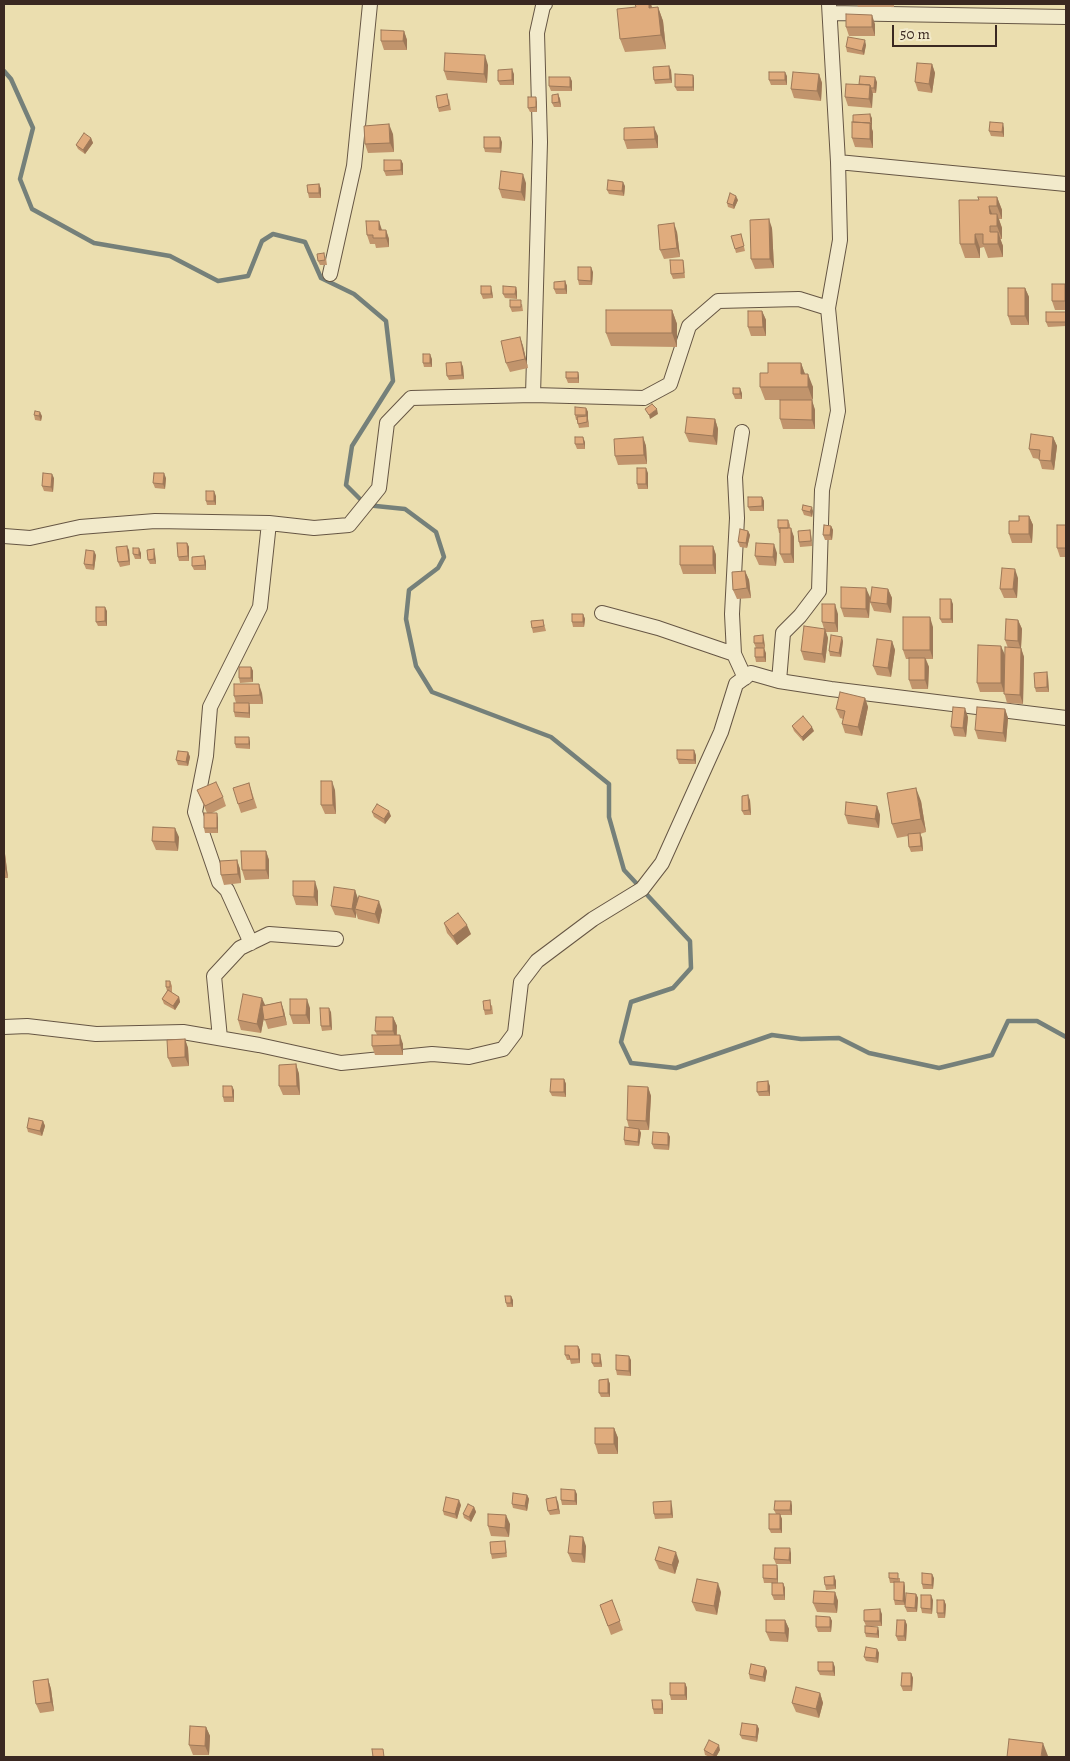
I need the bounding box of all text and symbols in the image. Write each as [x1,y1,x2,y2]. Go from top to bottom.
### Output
scale bar [895,15,1000,47]
text: 50 m [900,24,930,44]

